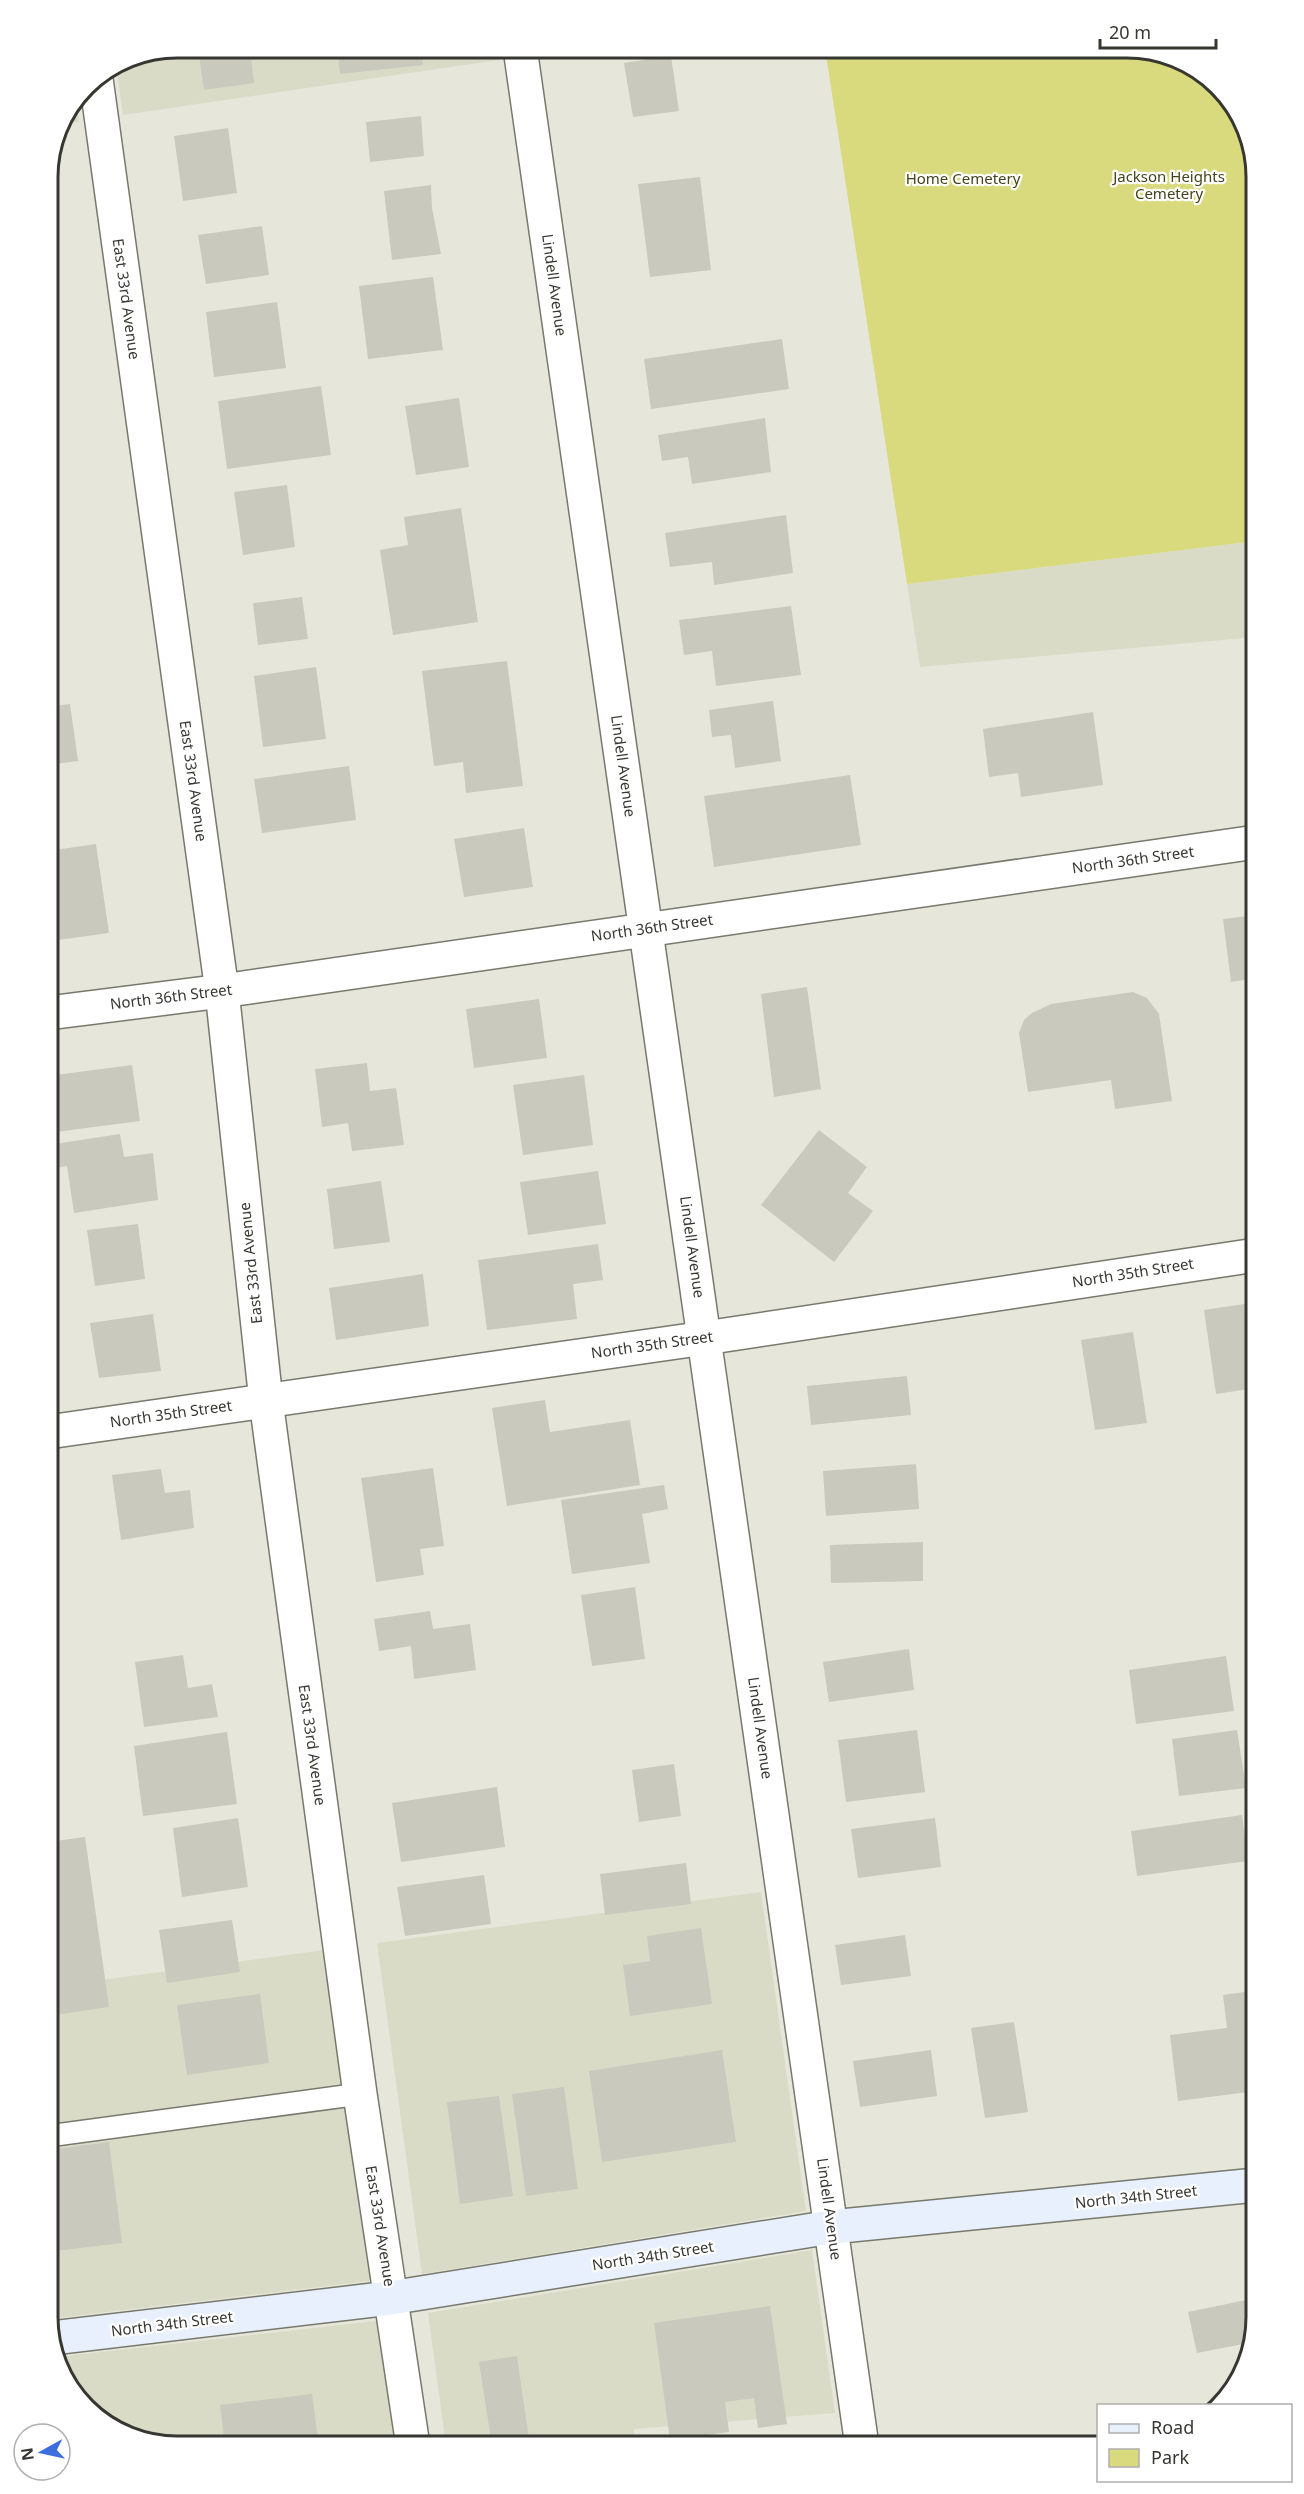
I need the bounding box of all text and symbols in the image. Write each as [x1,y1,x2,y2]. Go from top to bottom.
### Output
scale bar [1100,12,1216,50]
text: 20 m [1109,20,1151,44]
park label: Jackson Heights Cemetery [1111,166,1225,203]
park label: Home Cemetery [906,168,1021,188]
street label: Lindell Avenue [538,232,572,337]
street label: East 33rd Avenue [109,237,145,361]
street label: Lindell Avenue [607,713,641,818]
street label: East 33rd Avenue [176,719,212,843]
street label: North 36th Street [1071,840,1196,877]
street label: North 36th Street [590,908,715,945]
street label: North 36th Street [109,979,234,1013]
street label: Lindell Avenue [676,1194,710,1299]
street label: East 33rd Avenue [234,1201,266,1325]
street label: North 35th Street [1071,1252,1196,1292]
street label: North 35th Street [590,1325,715,1362]
street label: North 35th Street [109,1394,234,1431]
street label: Lindell Avenue [744,1675,778,1780]
street label: East 33rd Avenue [295,1683,331,1807]
street label: Lindell Avenue [813,2156,847,2261]
street label: East 33rd Avenue [362,2164,400,2288]
street label: North 34th Street [1074,2180,1199,2212]
street label: North 34th Street [591,2235,716,2275]
street label: North 34th Street [110,2306,235,2340]
legend [1097,2404,1292,2482]
text: Road [1151,2415,1194,2439]
north arrow [12,2422,72,2482]
text: Park [1151,2445,1189,2469]
text: N [15,2446,39,2462]

